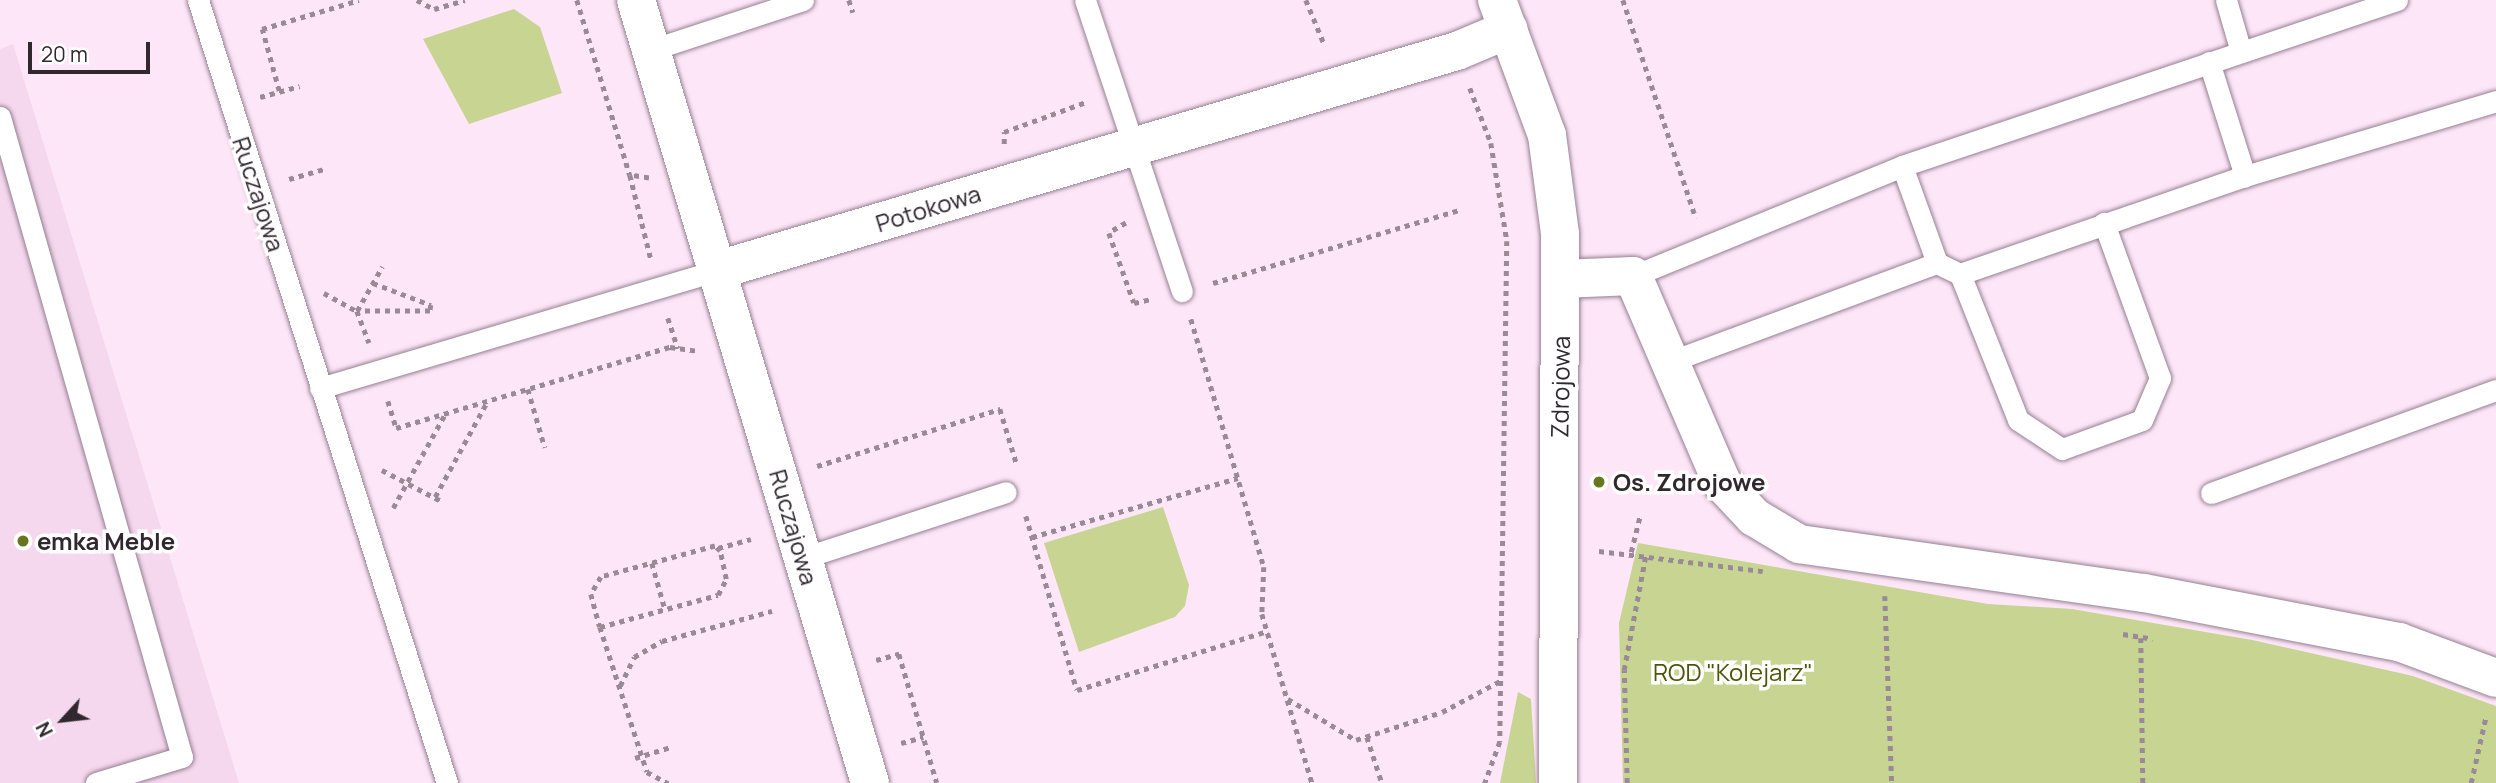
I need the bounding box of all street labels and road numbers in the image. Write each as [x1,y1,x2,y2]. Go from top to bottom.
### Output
street label: Ruczajowa [227,133,291,255]
street label: Potokowa [872,178,984,238]
street label: Zdrojowa [1545,336,1575,438]
street label: Ruczajowa [764,466,824,588]

